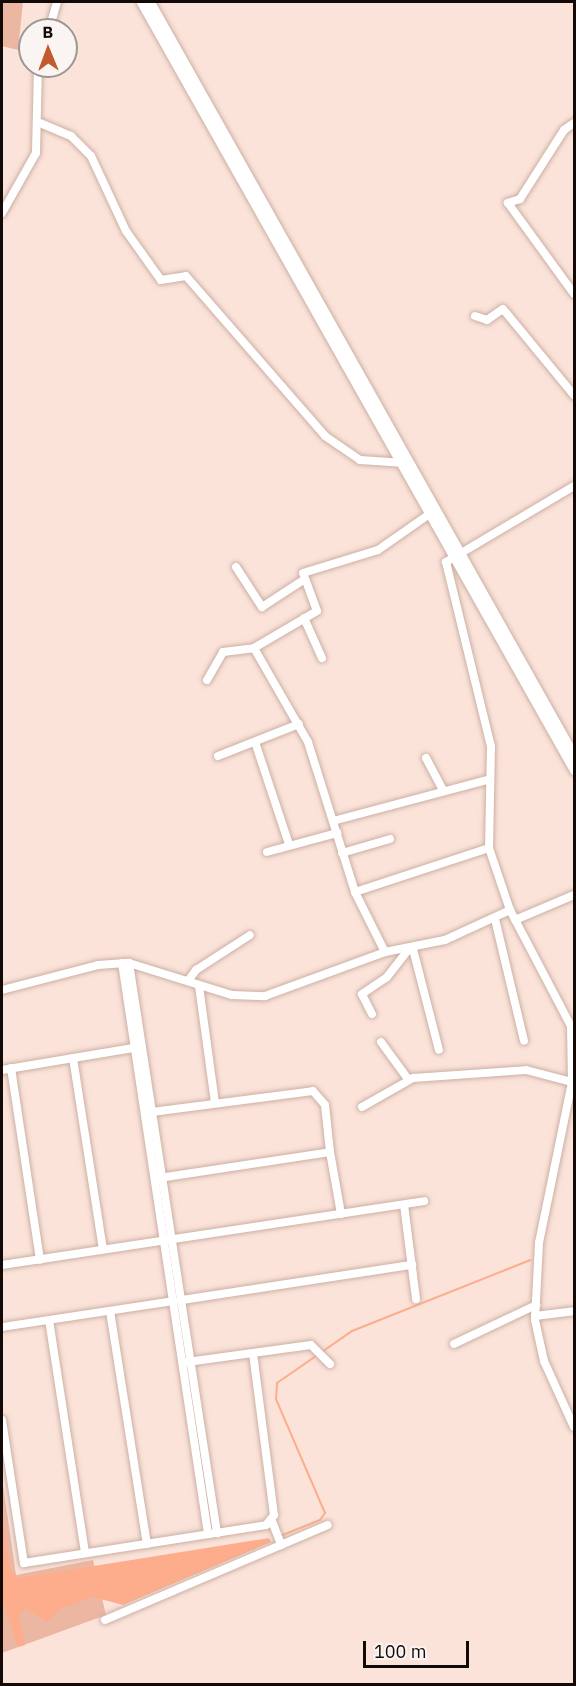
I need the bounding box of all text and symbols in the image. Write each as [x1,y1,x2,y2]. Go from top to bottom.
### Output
north arrow [18,18,78,78]
text: B [42,22,53,42]
scale bar [366,1629,472,1667]
text: 100 m [374,1640,426,1663]

